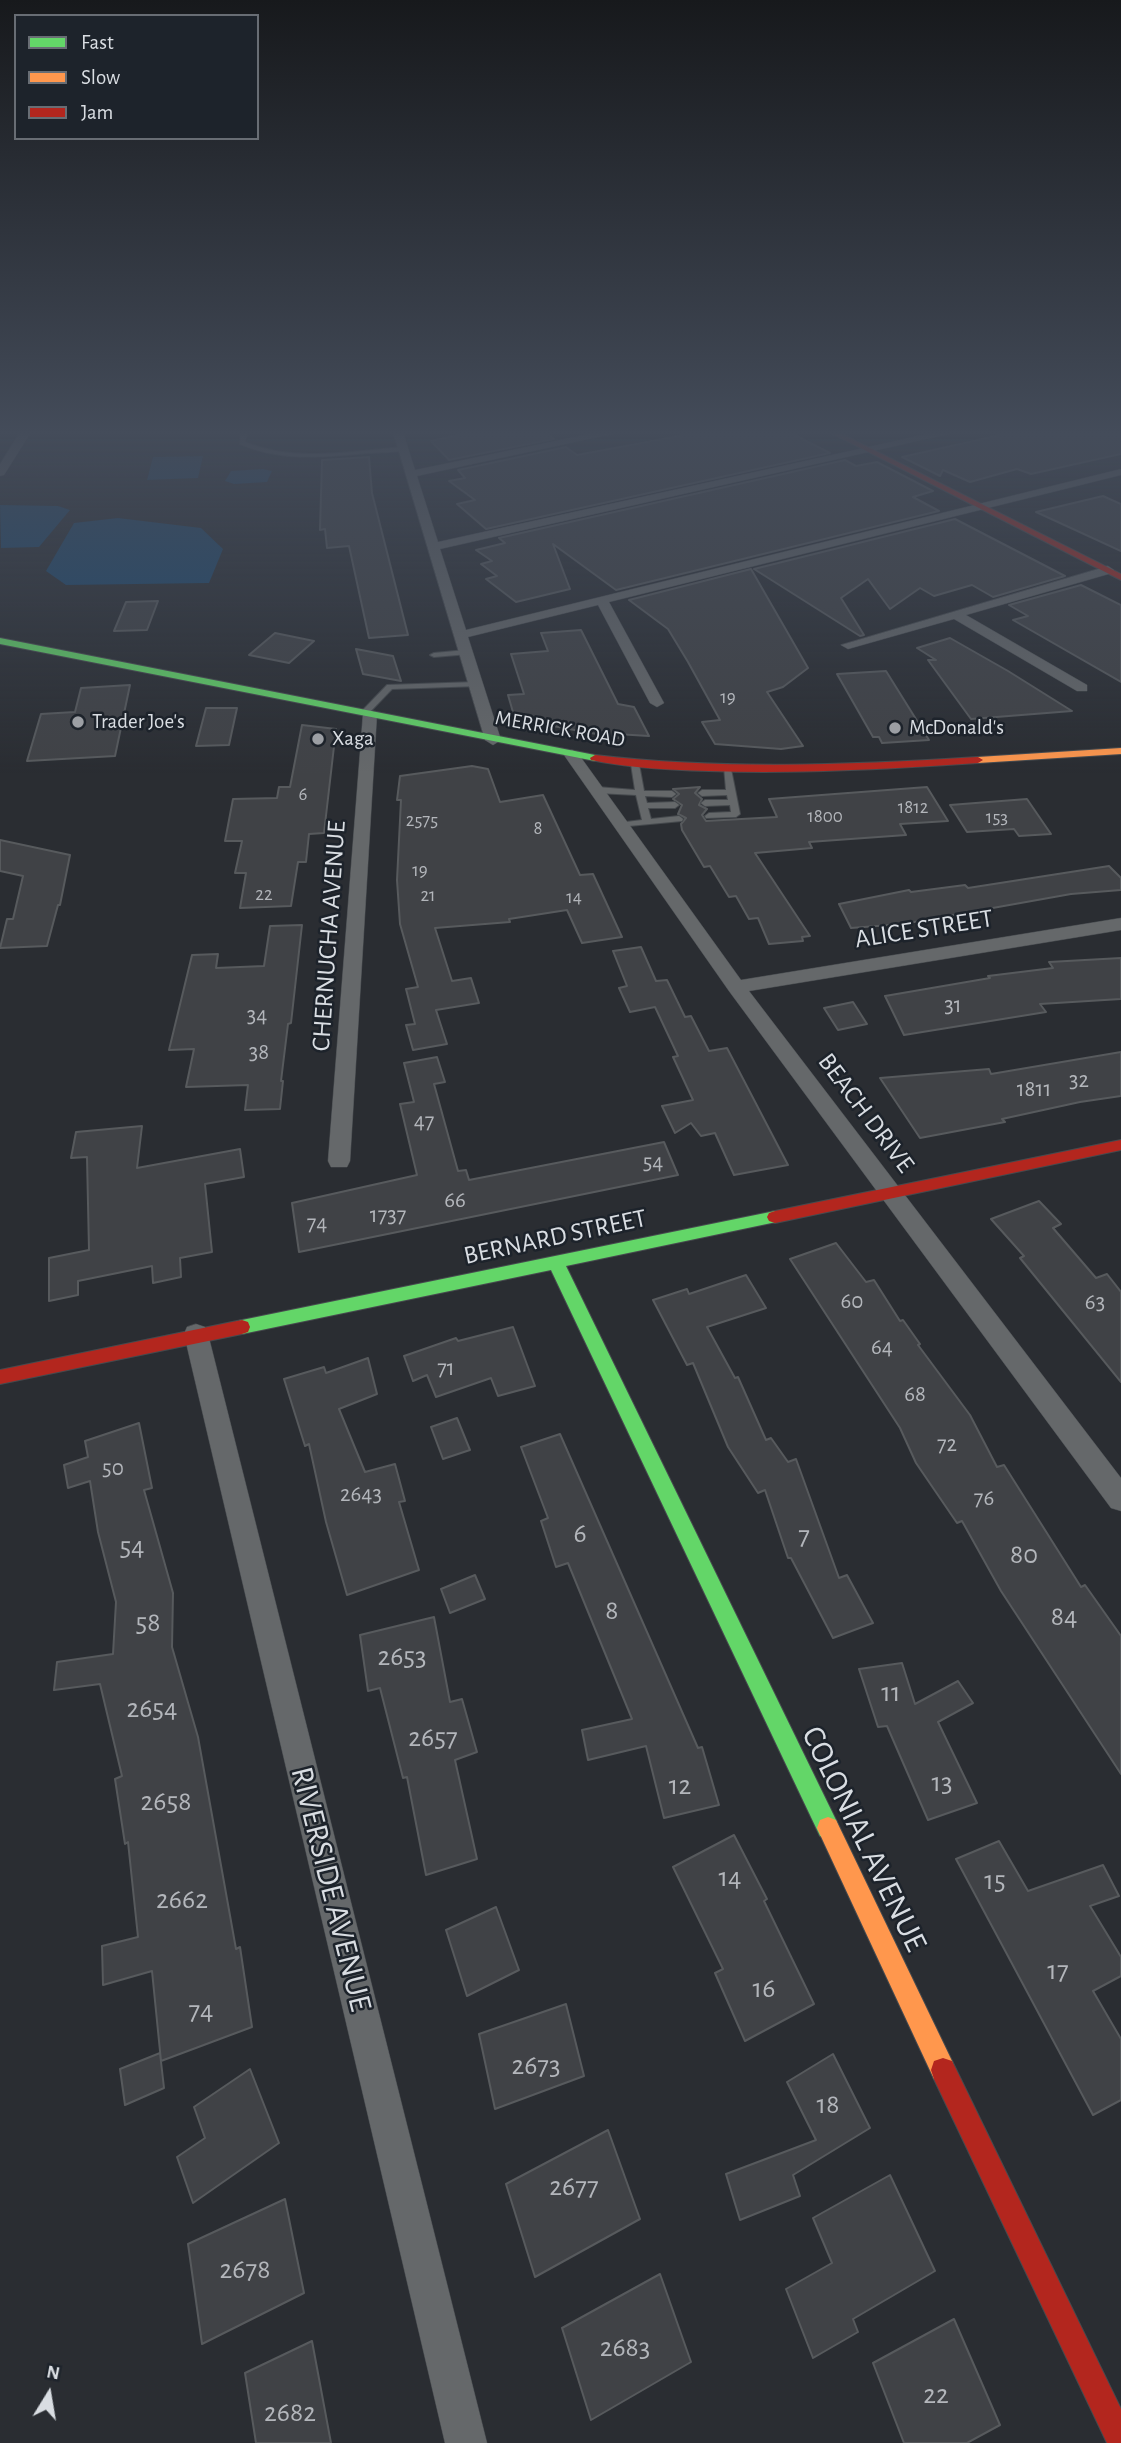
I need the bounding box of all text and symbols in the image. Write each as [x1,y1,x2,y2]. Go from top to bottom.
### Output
legend [14,14,259,140]
text: Fast [81,32,114,53]
text: Slow [81,67,120,88]
text: Jam [81,102,113,123]
house number: 19 [720,686,736,708]
street label: MERRICK ROAD [493,705,627,753]
place label: Trader Joe's [92,709,185,735]
marker: Trader Joe's [70,714,86,730]
place label: McDonald's [909,715,1004,741]
marker: McDonald's [887,720,903,736]
place label: Xaga [332,726,374,752]
marker: Xaga [310,731,326,747]
house number: 6 [299,783,307,805]
house number: 1812 [898,796,928,818]
house number: 1800 [807,805,843,827]
house number: 153 [986,806,1008,828]
house number: 2575 [406,809,438,831]
house number: 8 [533,817,543,839]
street label: CHERNUCHA AVENUE [305,820,353,1052]
house number: 19 [412,859,428,881]
house number: 22 [255,883,273,905]
house number: 21 [420,884,436,906]
house number: 14 [566,886,582,908]
street label: ALICE STREET [853,903,995,955]
house number: 31 [944,991,962,1019]
house number: 34 [247,1001,267,1029]
house number: 38 [249,1038,269,1066]
street label: BEACH DRIVE [811,1047,921,1179]
house number: 32 [1069,1066,1089,1094]
house number: 1811 [1017,1075,1051,1103]
house number: 47 [414,1107,434,1135]
house number: 54 [643,1148,663,1176]
house number: 66 [444,1186,466,1214]
house number: 1737 [370,1201,406,1229]
street label: BERNARD STREET [461,1202,649,1272]
house number: 74 [307,1209,327,1237]
house number: 60 [841,1287,863,1315]
house number: 63 [1085,1288,1105,1316]
house number: 64 [871,1333,893,1361]
house number: 71 [437,1354,455,1382]
house number: 68 [904,1380,926,1408]
house number: 72 [937,1430,957,1458]
house number: 50 [102,1454,124,1482]
house number: 2643 [340,1480,382,1508]
house number: 76 [974,1484,994,1512]
house number: 6 [573,1517,587,1551]
house number: 7 [798,1519,810,1553]
house number: 54 [119,1530,145,1564]
house number: 80 [1010,1538,1038,1572]
house number: 8 [605,1594,619,1628]
house number: 84 [1051,1600,1077,1634]
house number: 58 [136,1606,160,1640]
house number: 2653 [377,1640,427,1674]
house number: 11 [881,1676,901,1710]
house number: 2654 [126,1692,178,1726]
street label: COLONIAL AVENUE [793,1720,935,1958]
house number: 2657 [408,1721,458,1755]
street label: RIVERSIDE AVENUE [282,1763,380,2015]
house number: 13 [931,1766,953,1800]
house number: 12 [669,1769,691,1803]
house number: 2658 [141,1785,191,1819]
house number: 14 [718,1861,742,1895]
house number: 15 [984,1864,1006,1898]
house number: 2662 [156,1883,208,1917]
house number: 17 [1047,1954,1069,1988]
house number: 16 [753,1972,775,2006]
house number: 74 [188,1994,214,2028]
house number: 2673 [511,2049,561,2083]
house number: 18 [817,2088,839,2122]
house number: 2677 [549,2170,599,2204]
house number: 2678 [220,2253,270,2287]
house number: 2683 [600,2331,650,2365]
north arrow [14,2359,84,2429]
text: N [45,2362,61,2383]
house number: 22 [923,2378,949,2412]
house number: 2682 [264,2396,316,2430]

